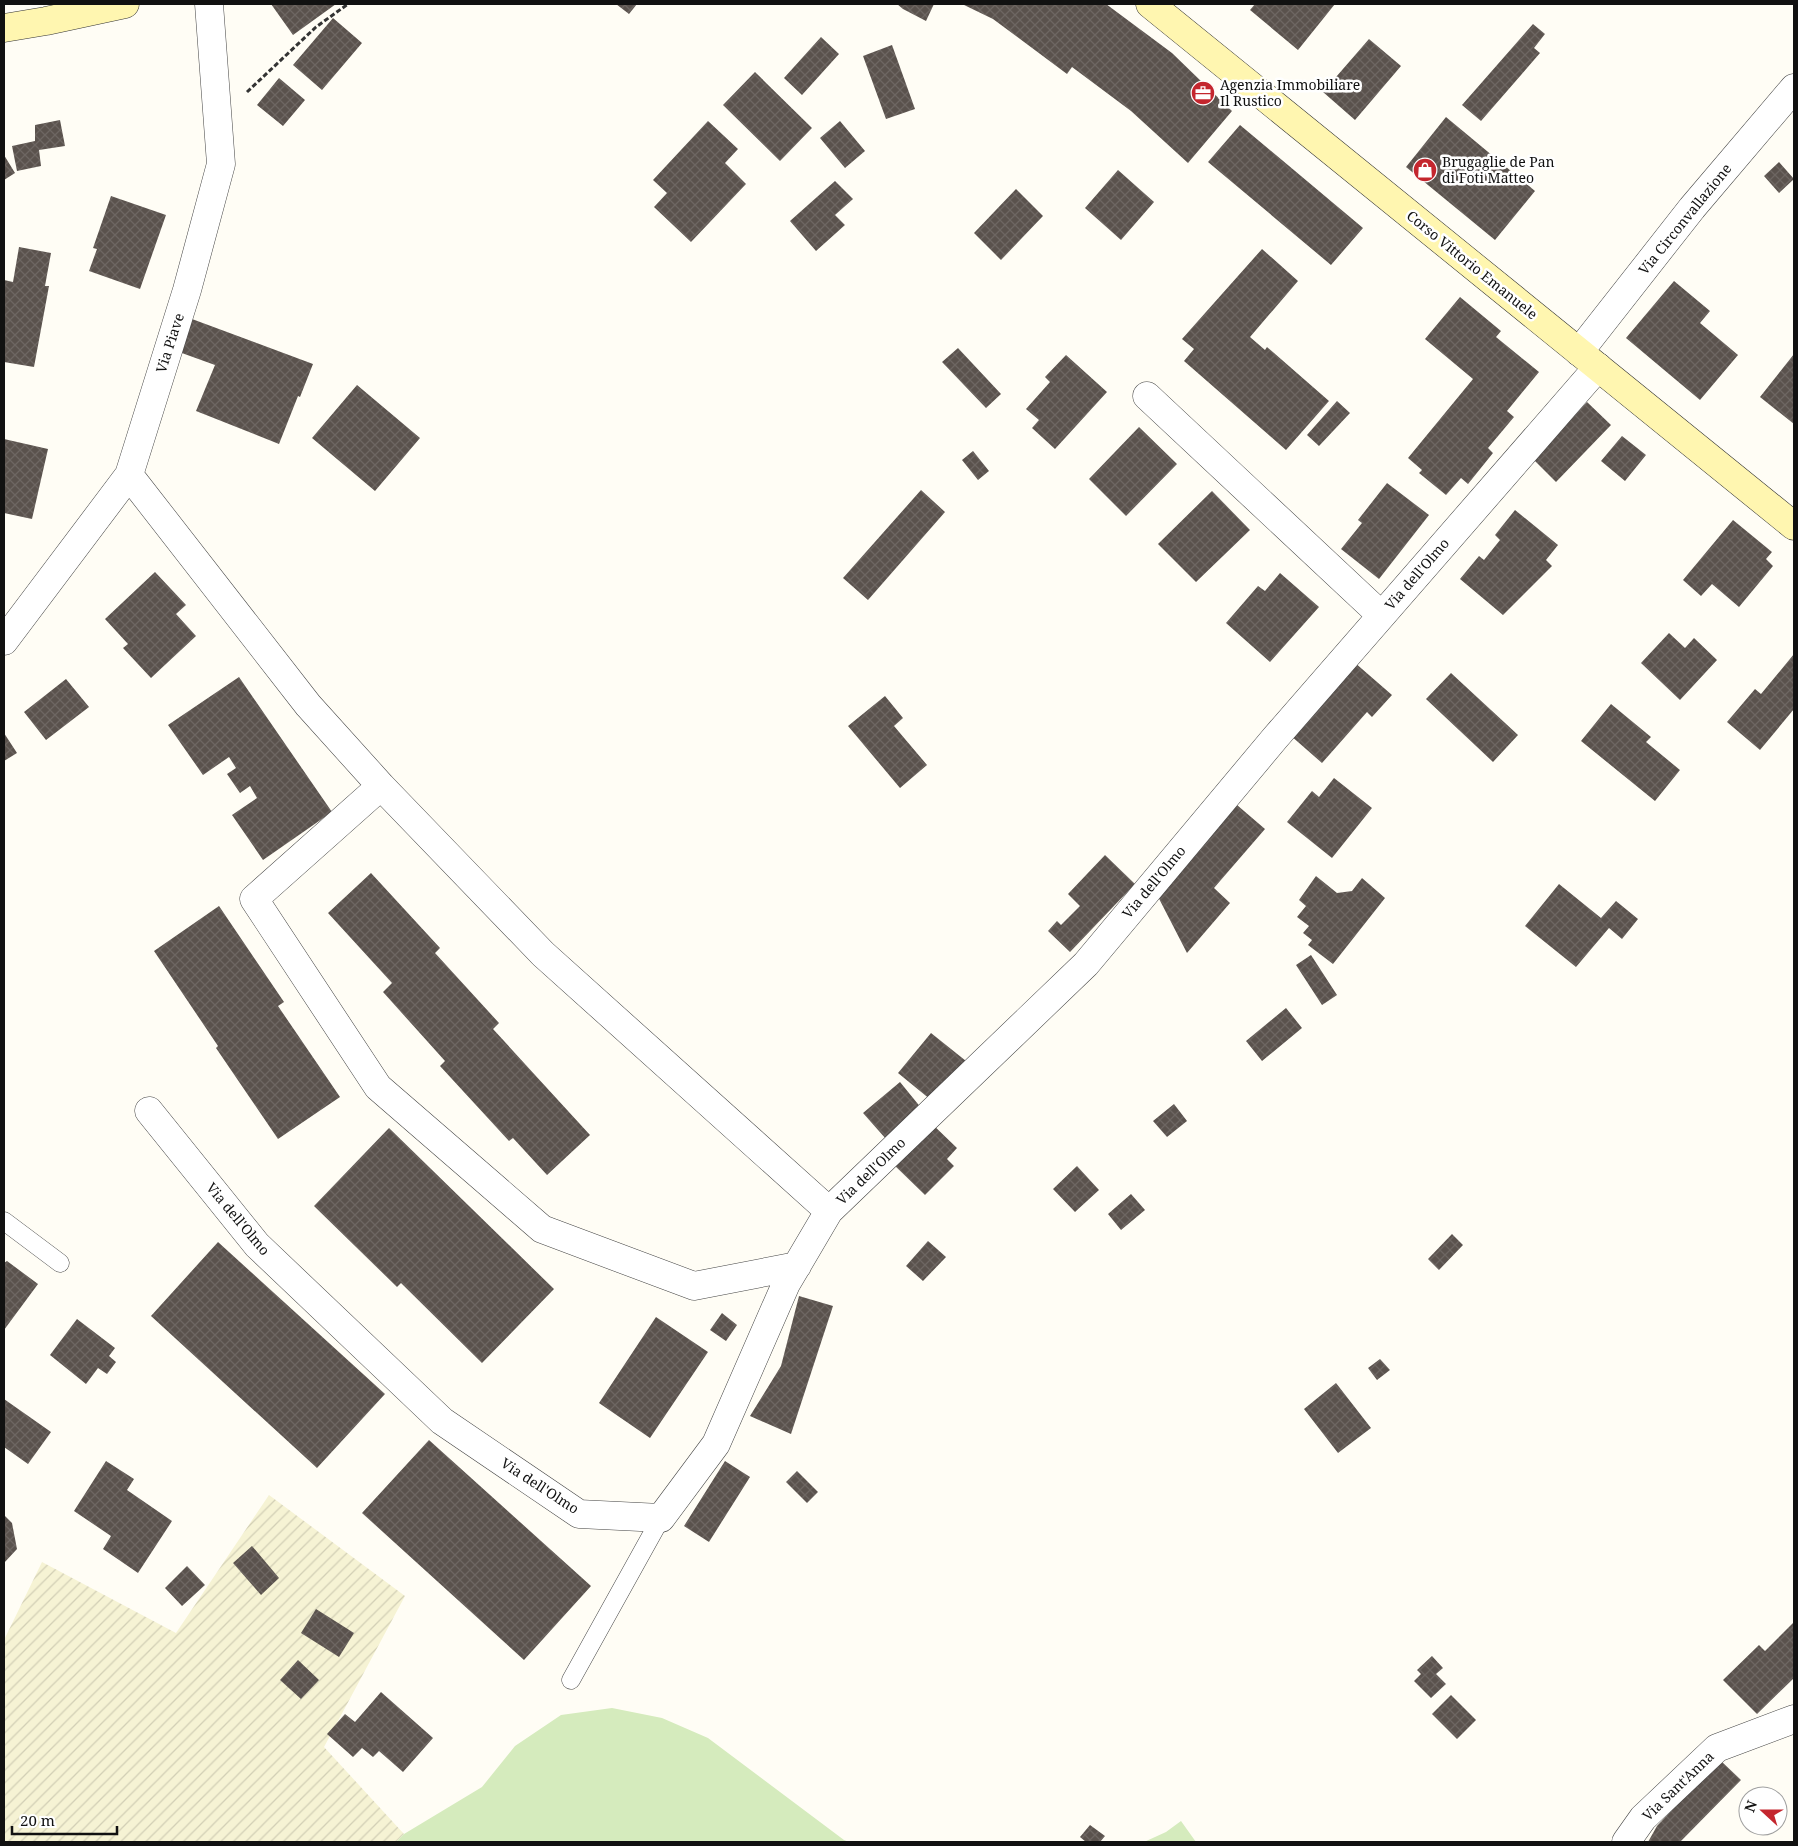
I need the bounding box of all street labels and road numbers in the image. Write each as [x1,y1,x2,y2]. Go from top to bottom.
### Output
street label: Via Circonvallazione [1634,159,1735,278]
street label: Corso Vittorio Emanuele [1403,206,1542,323]
street label: Via Piave [151,310,188,375]
street label: Via dell'Olmo [1380,534,1453,614]
street label: Via dell'Olmo [1118,841,1190,922]
street label: Via dell'Olmo [832,1133,909,1209]
street label: Via dell'Olmo [202,1178,274,1259]
street label: Via dell'Olmo [498,1453,583,1518]
street label: Via Sant'Anna [1638,1747,1718,1825]

